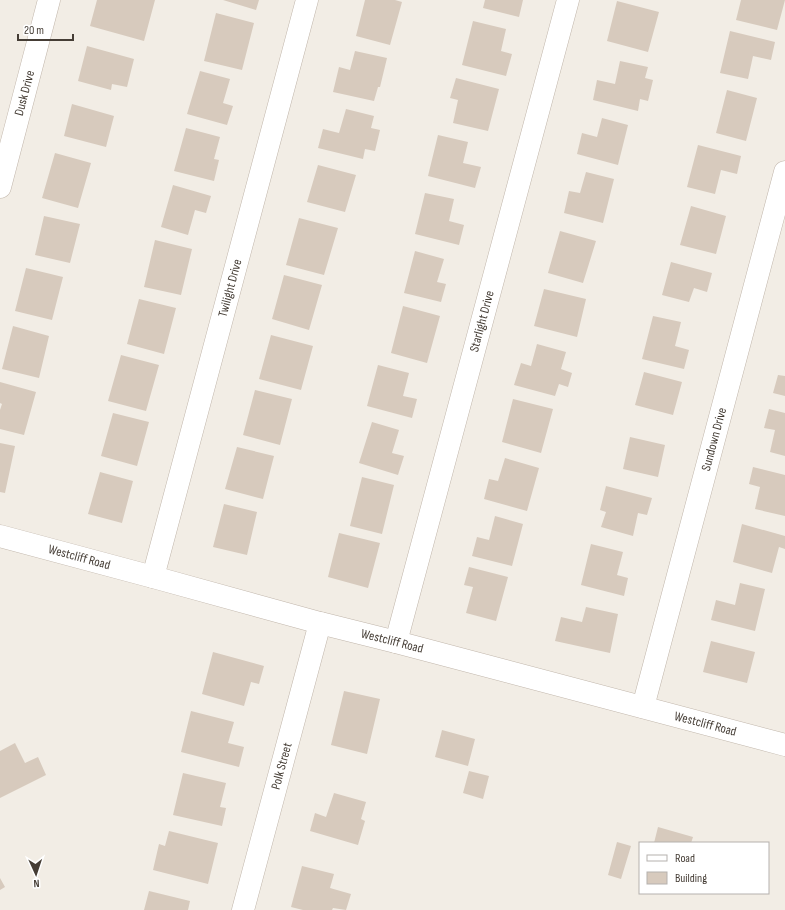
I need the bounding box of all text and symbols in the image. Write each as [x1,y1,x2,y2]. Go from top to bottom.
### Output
scale bar [18,16,73,42]
text: 20 m [24,23,44,38]
street label: Dusk Drive [11,69,38,118]
street label: Twilight Drive [215,257,245,319]
street label: Starlight Drive [466,289,498,354]
street label: Sundown Drive [698,406,730,473]
street label: Westcliff Road [46,541,112,573]
street label: Westcliff Road [359,626,425,657]
street label: Westcliff Road [673,708,738,740]
street label: Polk Street [268,741,296,791]
legend [639,842,769,894]
text: Road [675,851,695,866]
north arrow [16,854,56,894]
text: Building [675,871,707,886]
text: N [33,877,40,890]

